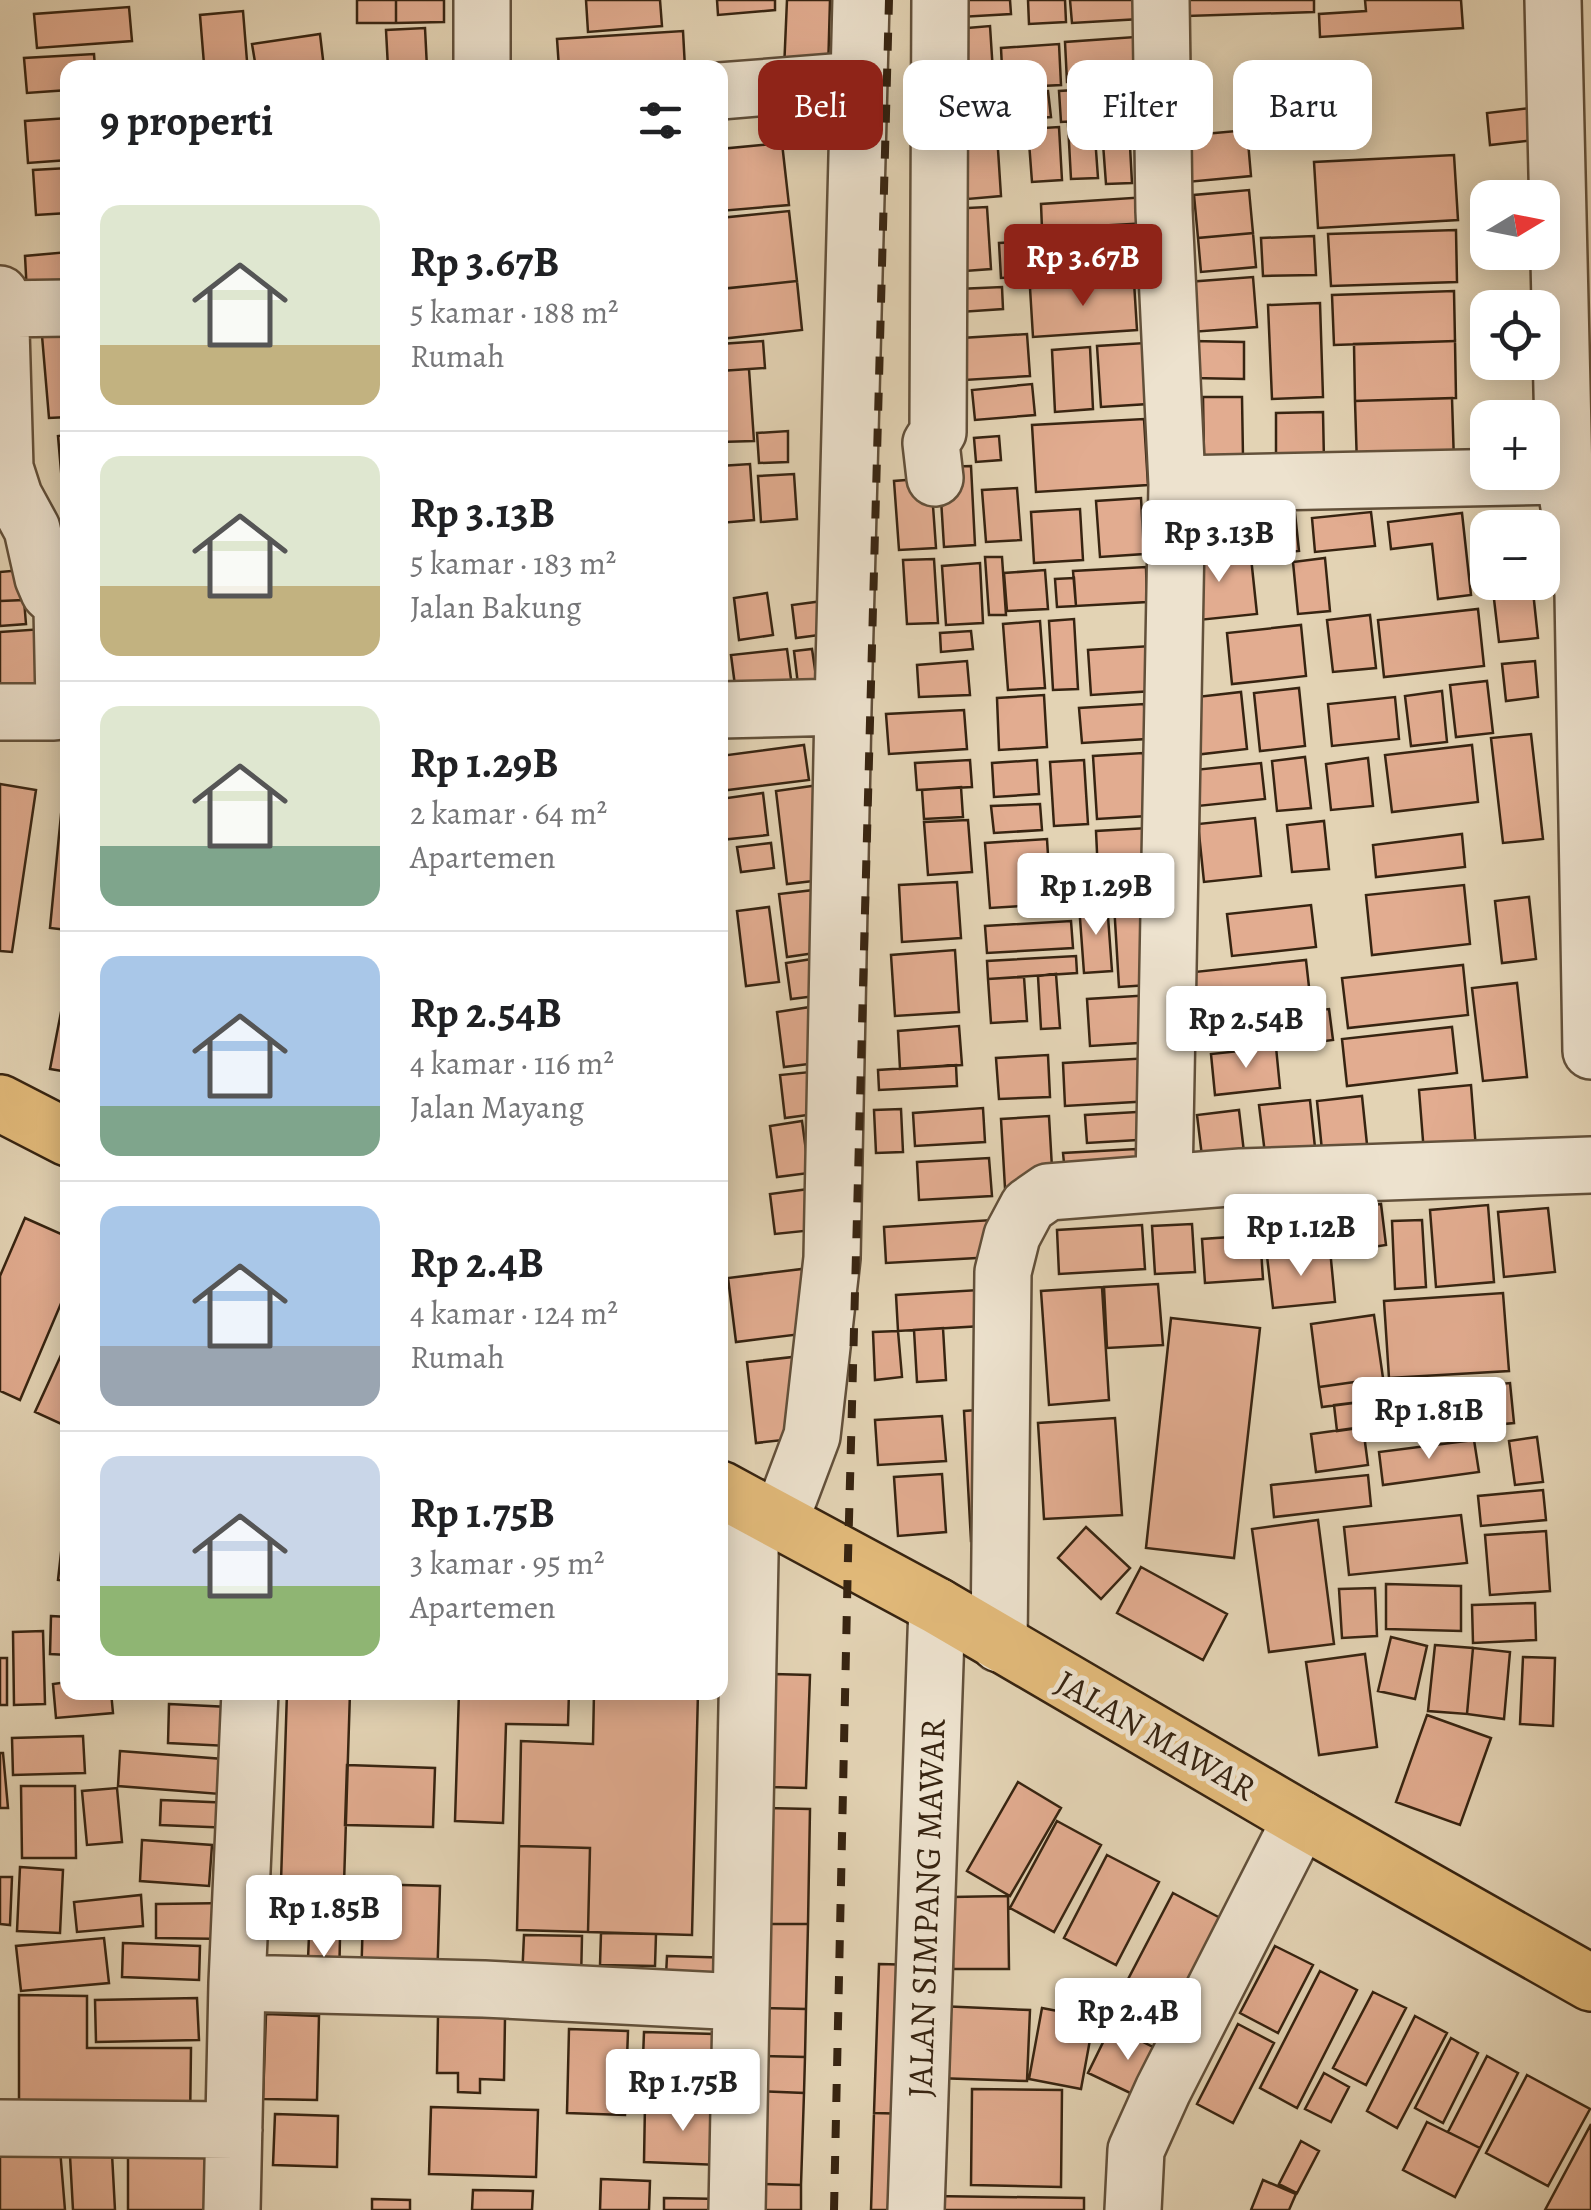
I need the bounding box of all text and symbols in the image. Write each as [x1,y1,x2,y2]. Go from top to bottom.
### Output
chip: Beli [758,60,883,150]
chip: Sewa [903,60,1047,150]
chip: Filter [1067,60,1213,150]
chip: Baru [1233,60,1372,150]
text: 9 properti [100,92,273,149]
icon: filters [633,93,688,148]
north arrow [1470,180,1560,270]
map controls [1470,180,1560,600]
pin: Rp 3.67B [980,224,1186,309]
text: Rp 3.67B [410,233,559,290]
text: Rp 3.67B [1026,234,1140,278]
icon: home [180,245,300,365]
text: 5 kamar · 188 m² [410,290,619,334]
button: locate [1470,290,1560,380]
text: Rumah [410,334,505,378]
button: + [1470,400,1560,490]
text: Rp 3.13B [410,484,555,541]
icon: home [180,496,300,616]
pin: Rp 3.13B [1116,500,1322,585]
text: Rp 3.13B [1164,510,1274,554]
button: − [1470,510,1560,600]
text: 5 kamar · 183 m² [410,541,616,585]
text: Jalan Bakung [410,585,582,629]
text: Rp 1.29B [410,734,559,791]
icon: home [180,746,300,866]
text: 2 kamar · 64 m² [410,791,607,835]
text: Apartemen [410,835,556,879]
pin: Rp 1.29B [993,853,1199,938]
text: Rp 1.29B [1039,863,1153,907]
text: Rp 2.54B [410,984,562,1041]
pin: Rp 2.54B [1143,986,1349,1071]
icon: home [180,996,300,1116]
text: Rp 2.54B [1188,996,1304,1040]
text: 4 kamar · 116 m² [410,1041,614,1085]
text: Jalan Mayang [410,1085,584,1129]
pin: Rp 1.12B [1198,1194,1404,1279]
text: Rp 1.12B [1246,1204,1356,1248]
text: Rp 2.4B [410,1234,544,1291]
icon: home [180,1246,300,1366]
text: 4 kamar · 124 m² [410,1291,618,1335]
text: Rumah [410,1335,505,1379]
pin: Rp 1.81B [1326,1377,1532,1462]
text: Rp 1.81B [1374,1387,1484,1431]
text: Rp 1.75B [410,1484,555,1541]
icon: home [180,1496,300,1616]
text: 3 kamar · 95 m² [410,1541,604,1585]
text: Apartemen [410,1585,556,1629]
street label: JALAN MAWAR [1047,1658,1266,1812]
street label: JALAN SIMPANG MAWAR [895,1717,957,2098]
pin: Rp 1.85B [221,1875,427,1960]
text: Rp 1.85B [268,1885,380,1929]
pin: Rp 2.4B [1036,1978,1220,2063]
text: Rp 2.4B [1077,1988,1179,2032]
pin: Rp 1.75B [580,2049,786,2134]
text: Rp 1.75B [628,2059,738,2103]

